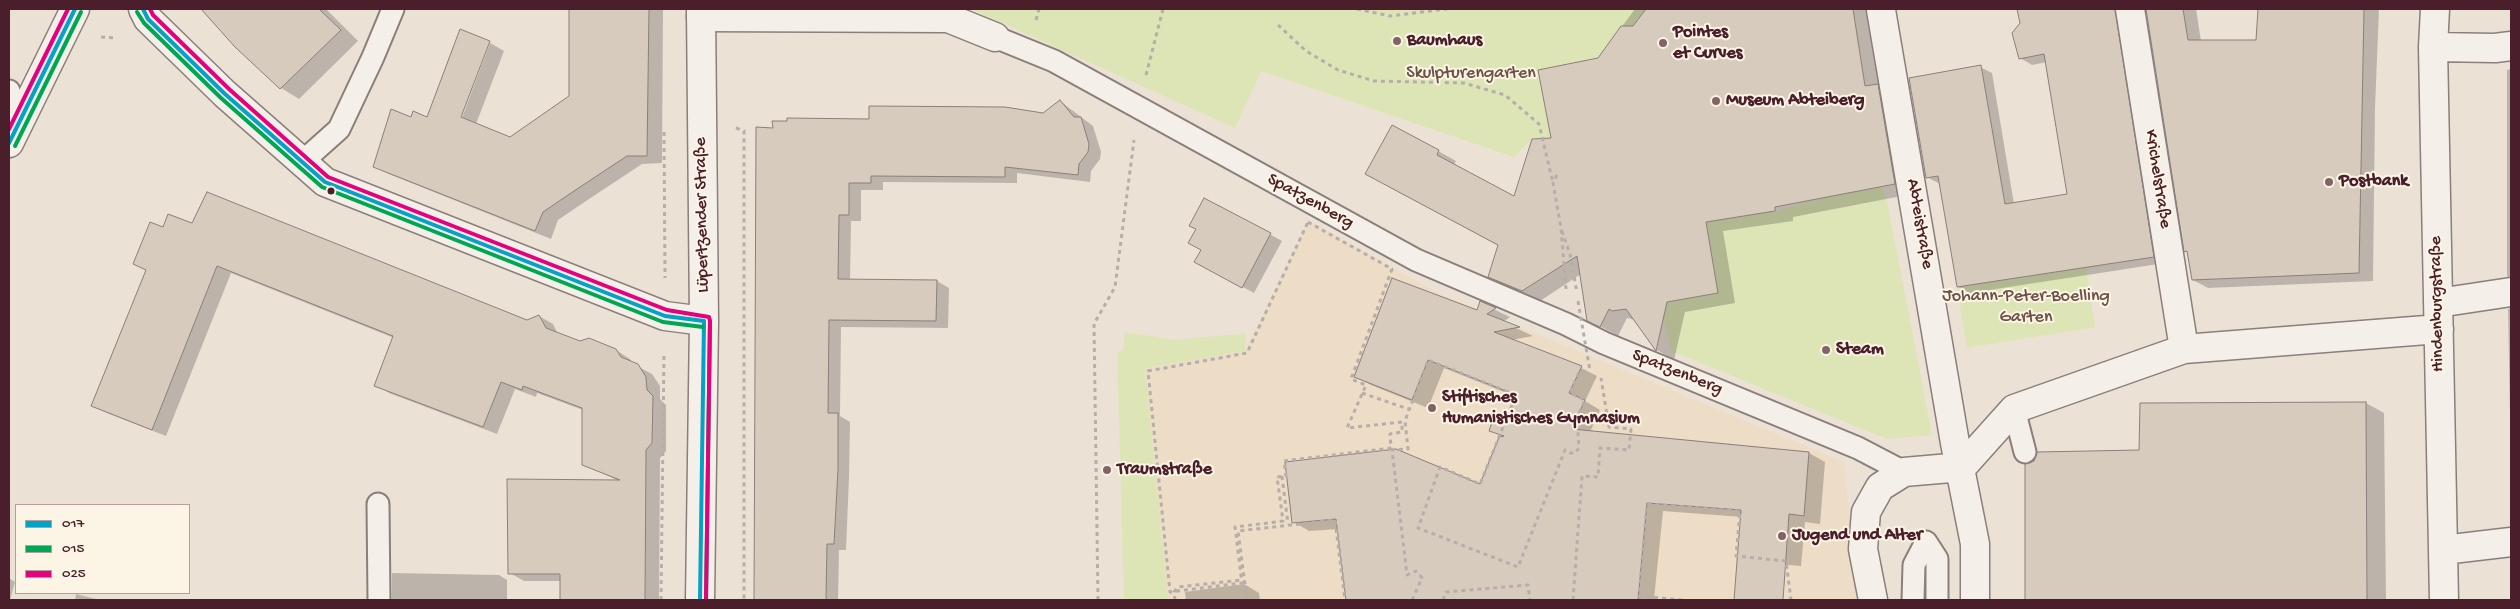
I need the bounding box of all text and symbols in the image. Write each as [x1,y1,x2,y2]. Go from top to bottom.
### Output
place label: Pointes et Curves [1673,22,1742,64]
place label: Baumhaus [1407,30,1482,52]
marker: Baumhaus [1391,35,1403,47]
marker: Pointes et Curves [1657,37,1669,49]
park label: Skulpturengarten [1406,63,1536,85]
place label: Museum Abteiberg [1726,90,1864,112]
marker: Museum Abteiberg [1710,95,1722,107]
street label: Krichelstraße [2139,128,2175,230]
street label: Lüpertzender Straße [691,137,715,293]
street label: Spatzenberg [1263,169,1357,235]
place label: Postbank [2339,171,2408,193]
marker: Postbank [2323,176,2335,188]
street label: Abteistraße [1900,177,1938,271]
unlabelled marker [326,186,336,196]
street label: Hindenburgstraße [2426,236,2450,372]
park label: Johann-Peter-Boelling Garten [1942,286,2110,328]
place label: Steam [1836,339,1884,361]
marker: Steam [1820,344,1832,356]
street label: Spatzenberg [1629,345,1725,401]
place label: Stiftisches Humanistisches Gymnasium [1442,387,1640,429]
marker: Stiftisches Humanistisches Gymnasium [1426,402,1438,414]
place label: Traumstraße [1117,459,1212,481]
marker: Traumstraße [1101,464,1113,476]
legend [15,504,190,594]
text: 017 [62,515,84,533]
place label: Jugend und Alter [1792,525,1922,547]
marker: Jugend und Alter [1776,530,1788,542]
text: 015 [62,540,84,558]
text: 025 [62,565,86,583]

